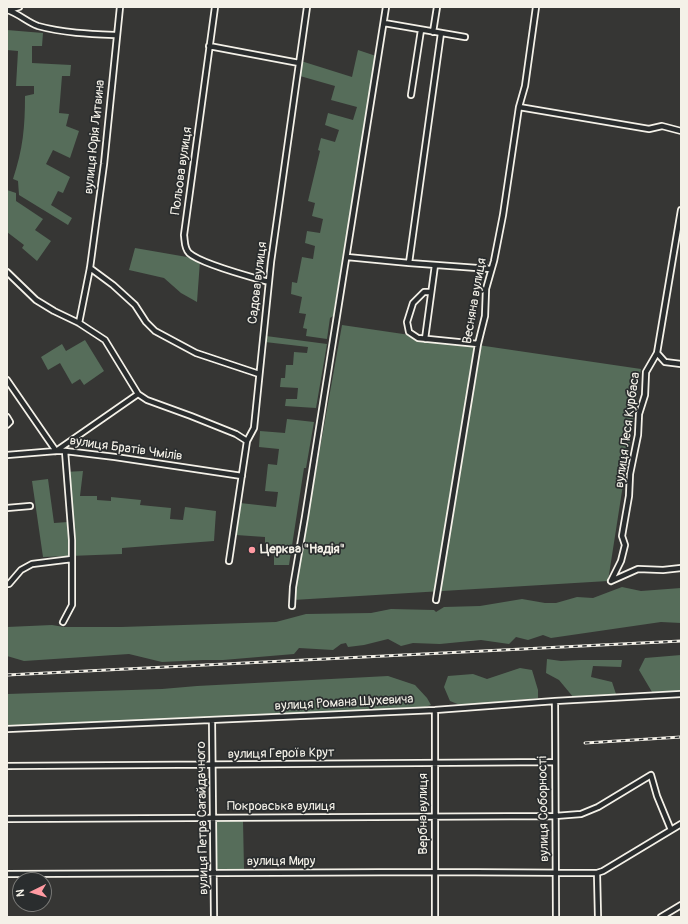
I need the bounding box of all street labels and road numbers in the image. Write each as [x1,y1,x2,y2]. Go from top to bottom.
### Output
street label: вулиця Юрія Литвина [81,79,109,195]
street label: Польова вулиця [168,126,196,216]
street label: Садова вулиця [245,241,271,325]
street label: Весняна вулиця [460,257,490,345]
street label: вулиця Леся Курбаса [612,371,644,489]
street label: вулиця Братів Чмілів [69,433,183,465]
street label: вулиця Романа Шухевича [274,692,414,714]
street label: вулиця Петра Сагайдачного [194,741,212,895]
street label: вулиця Героїв Крут [228,745,334,763]
street label: вулиця Соборності [535,756,553,862]
street label: Вербна вулиця [416,773,432,855]
street label: Покровська вулиця [227,799,335,815]
street label: вулиця Миру [247,854,315,870]

